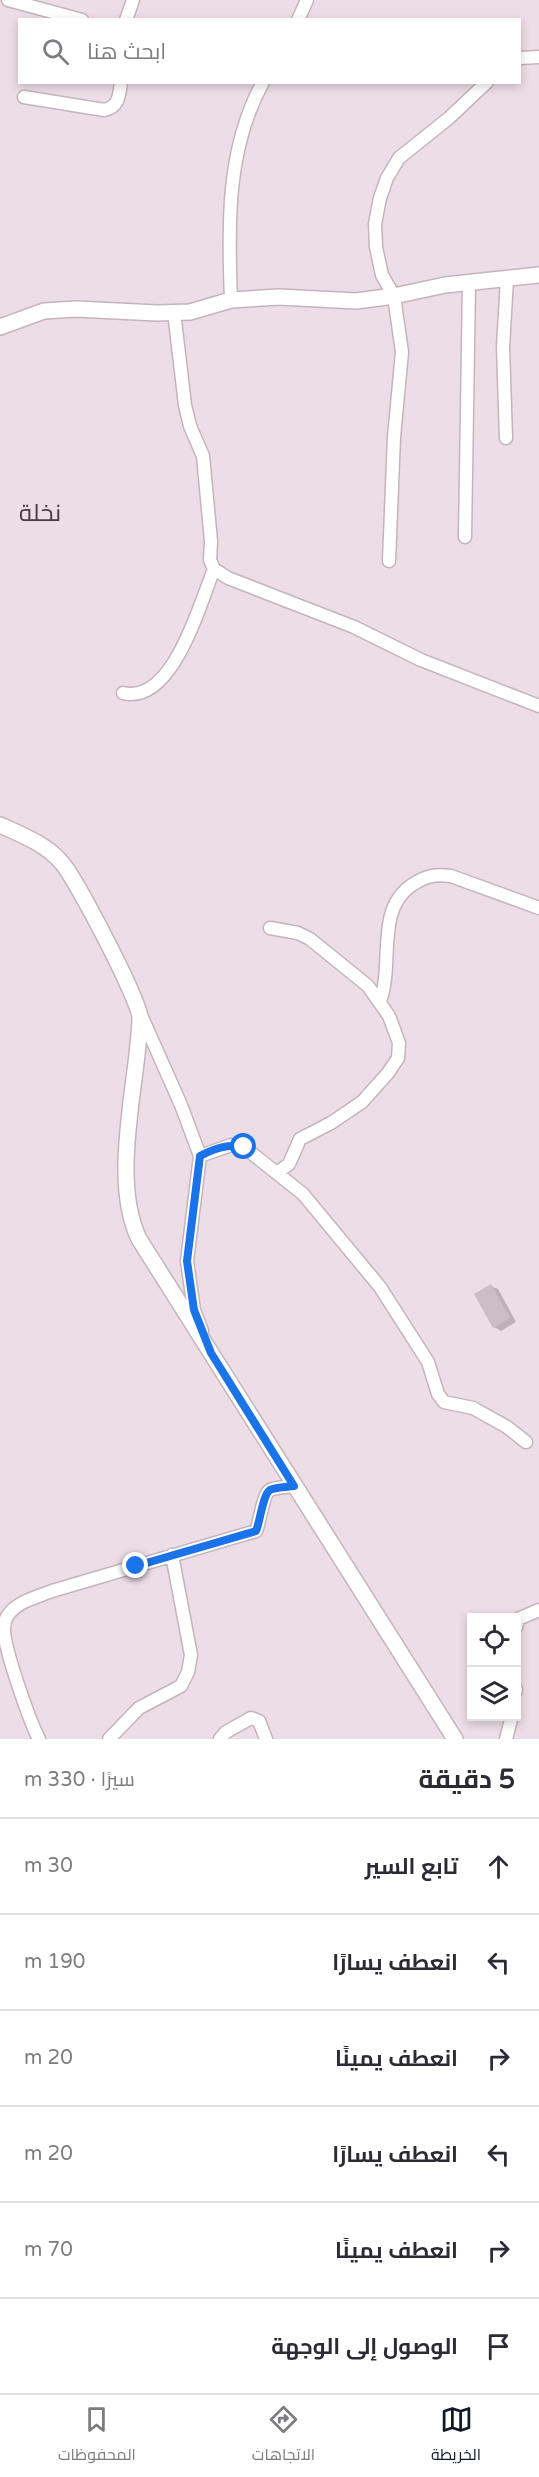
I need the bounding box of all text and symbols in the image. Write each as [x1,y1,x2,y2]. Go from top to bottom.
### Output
search box [18,18,521,84]
icon: search [39,35,72,68]
text: ابحث هنا [87,39,166,65]
district label: نخلة [19,499,61,528]
route start [230,1133,256,1159]
route end [122,1552,148,1578]
map controls [467,1613,521,1721]
button: locate [467,1613,521,1667]
button: layers [467,1667,521,1721]
text: 5 دقيقة [418,1764,515,1795]
text: سيرًا · 330 m [24,1768,135,1792]
icon: ahead [482,1850,515,1883]
text: 30 m [24,1854,73,1878]
text: تابع السير [365,1854,458,1880]
icon: left [482,1946,515,1979]
text: 190 m [24,1950,85,1974]
text: انعطف يسارًا [332,1950,458,1976]
icon: right [482,2042,515,2075]
text: 20 m [24,2046,73,2070]
text: انعطف يمينًا [335,2046,458,2072]
icon: left [482,2138,515,2171]
text: 20 m [24,2142,73,2166]
text: انعطف يسارًا [332,2142,458,2168]
icon: right [482,2234,515,2267]
text: 70 m [24,2238,73,2262]
text: انعطف يمينًا [335,2238,458,2264]
icon: arrive [482,2330,515,2363]
text: الوصول إلى الوجهة [271,2334,458,2360]
tab: المحفوظات [58,2403,136,2469]
tab: الاتجاهات [252,2403,315,2469]
tab: الخريطة [431,2403,481,2469]

